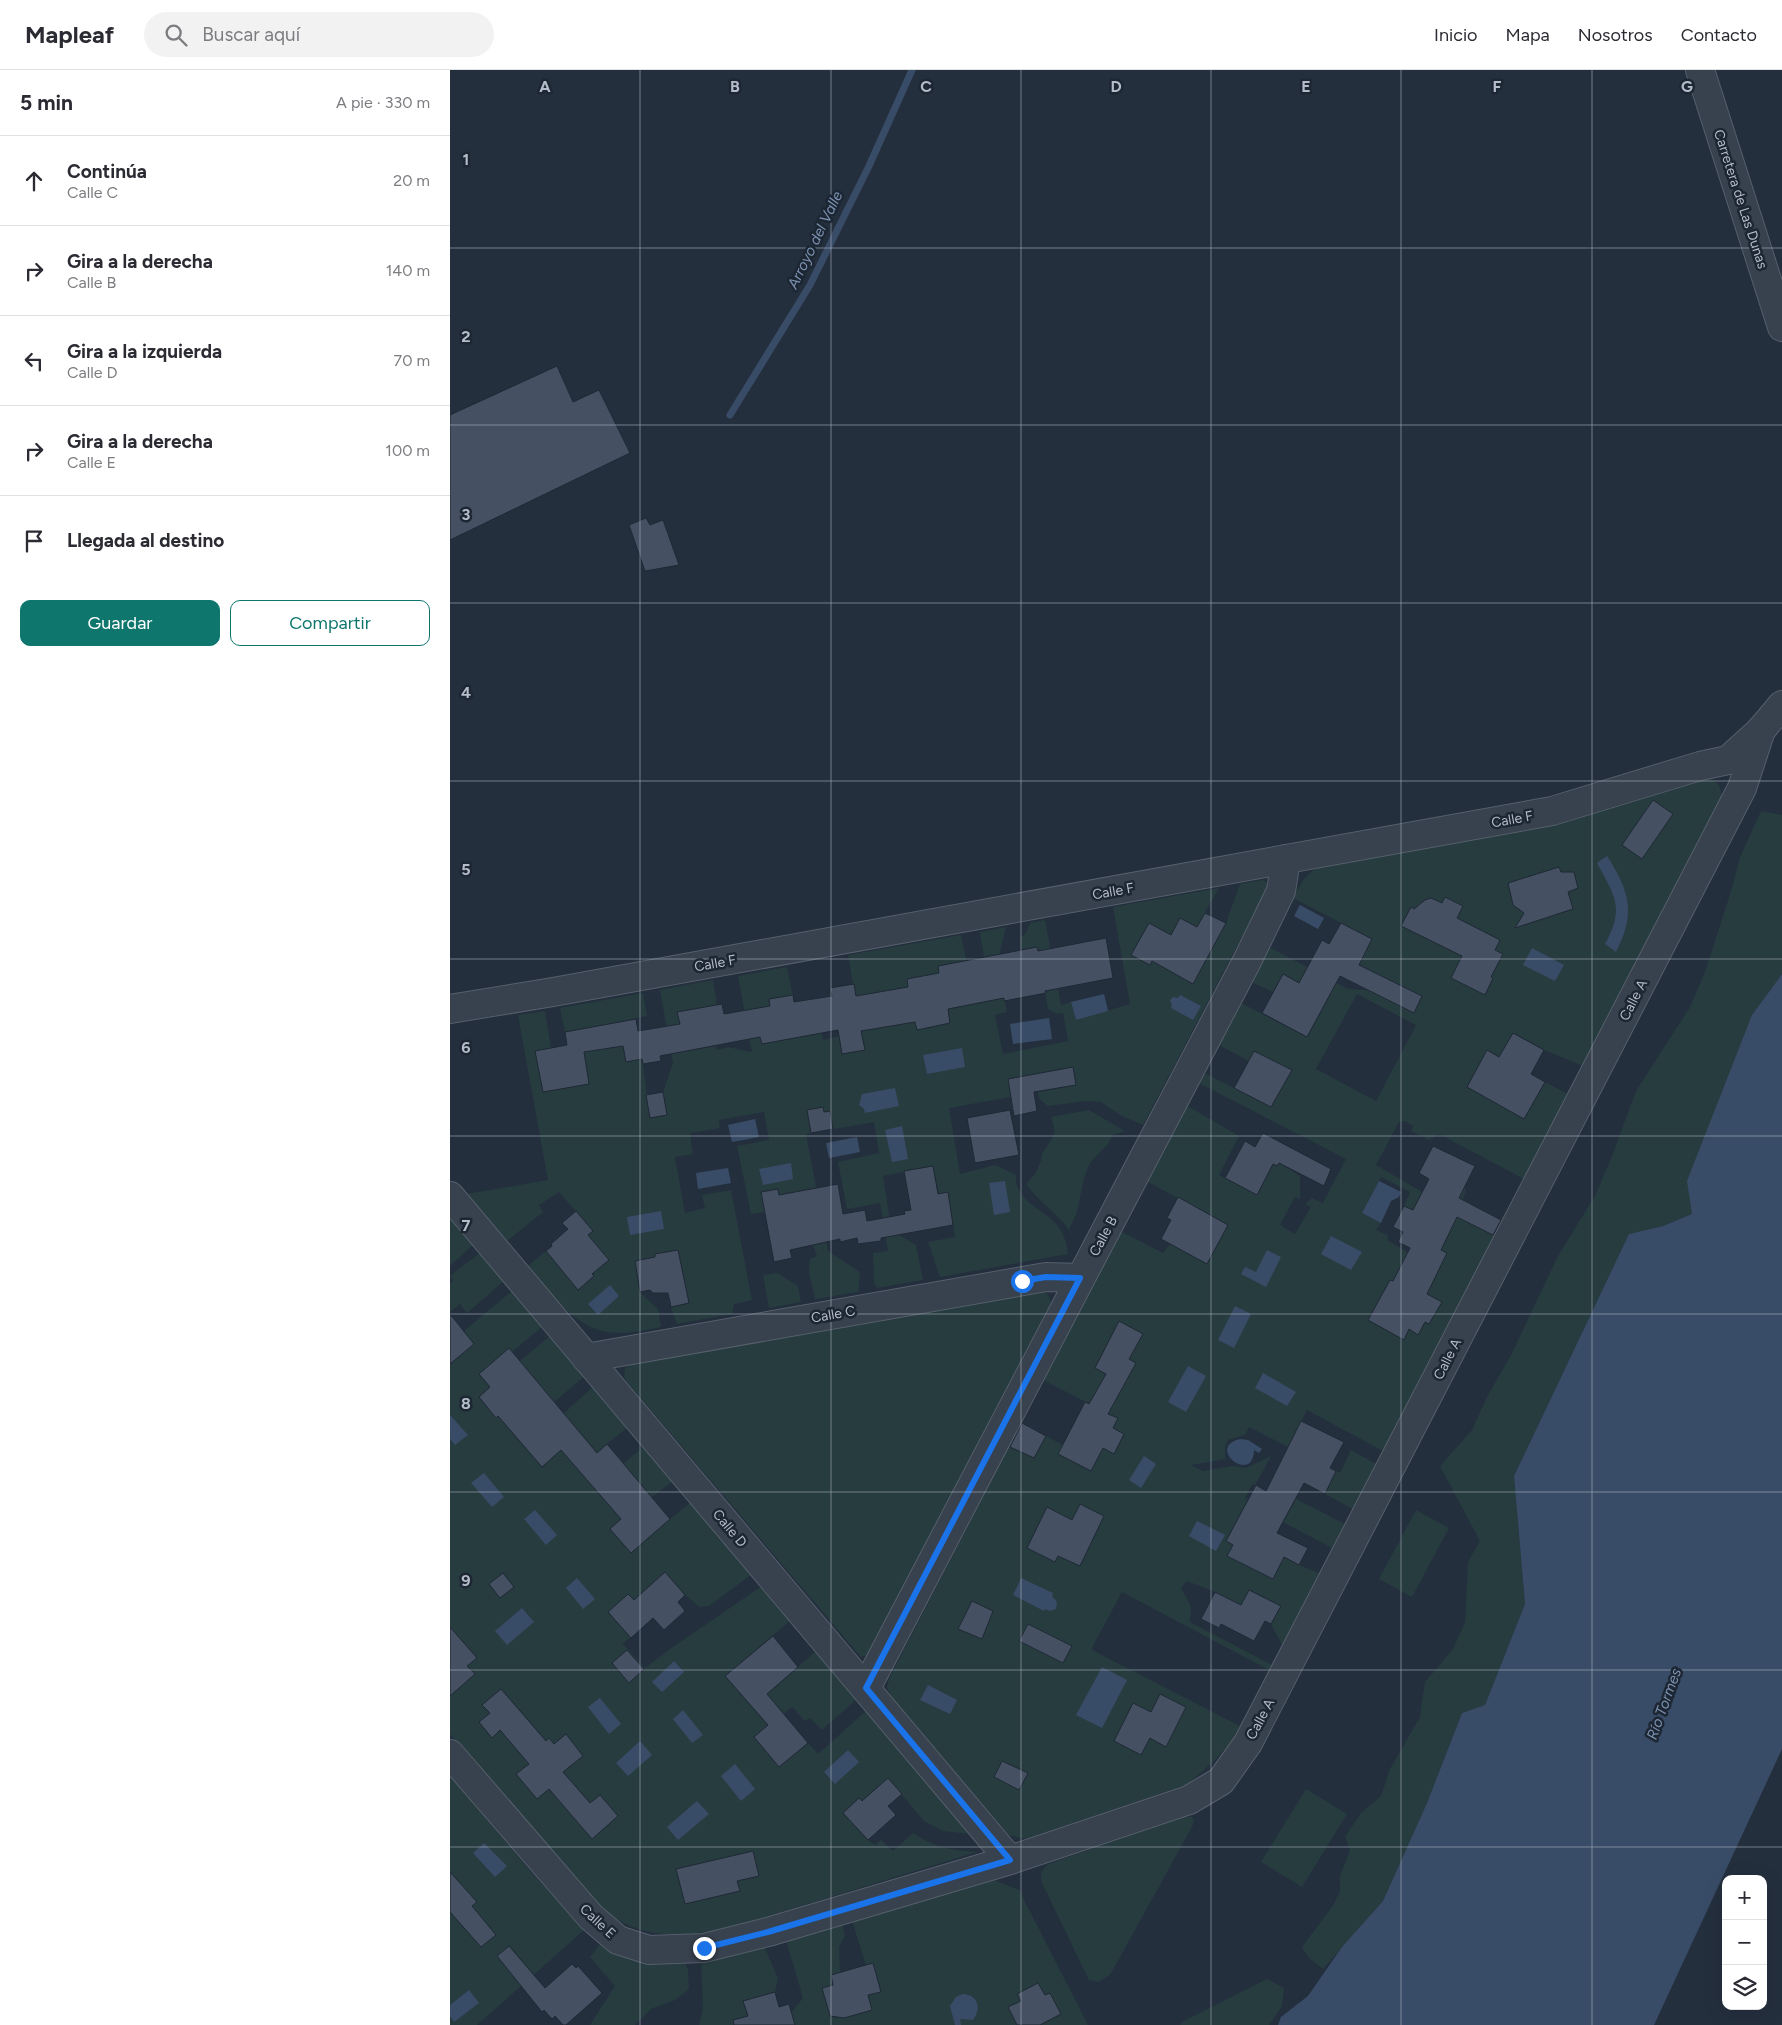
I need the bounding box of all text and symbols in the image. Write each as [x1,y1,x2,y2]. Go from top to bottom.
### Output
search box [144,12,494,57]
text: Mapleaf [25,20,114,49]
icon: search [162,21,190,49]
text: Buscar aquí [202,23,300,46]
text: Inicio [1434,24,1478,46]
text: Mapa [1506,24,1550,46]
text: Nosotros [1578,24,1653,46]
text: Contacto [1681,24,1757,46]
text: A [539,77,551,96]
text: B [730,77,740,96]
text: C [920,77,932,96]
text: D [1110,77,1122,96]
text: E [1301,77,1311,96]
text: F [1493,77,1502,96]
text: G [1681,77,1693,96]
text: 5 min [20,90,73,115]
text: A pie · 330 m [336,93,430,112]
street label: Carretera de Las Dunas [1710,127,1771,271]
text: 1 [463,150,469,169]
text: Continúa [67,160,147,183]
icon: ahead [20,167,48,195]
text: 20 m [393,171,430,190]
text: Calle C [67,183,118,202]
water label: Arroyo del Valle [783,188,846,293]
text: Gira a la derecha [67,250,213,273]
icon: right [20,257,48,285]
text: 140 m [386,261,430,280]
text: Calle B [67,273,116,292]
text: 2 [461,327,471,346]
text: Gira a la izquierda [67,340,222,363]
icon: left [20,347,48,375]
text: 70 m [394,351,430,370]
text: Calle D [67,363,117,382]
text: Gira a la derecha [67,430,213,453]
icon: right [20,437,48,465]
text: 100 m [385,441,430,460]
text: Calle E [67,453,116,472]
text: 3 [462,505,471,524]
icon: arrive [20,527,48,555]
text: Llegada al destino [67,529,224,552]
button: Guardar [20,600,220,646]
button: Compartir [230,600,430,646]
text: 4 [461,683,471,702]
street label: Calle F [1490,807,1535,832]
text: 5 [461,860,471,879]
street label: Calle F [1091,879,1136,904]
street label: Calle F [693,951,738,976]
street label: Calle A [1616,976,1651,1024]
text: 6 [461,1038,471,1057]
street label: Calle B [1086,1213,1121,1259]
text: 7 [462,1216,471,1235]
route start [1011,1270,1034,1293]
street label: Calle C [810,1302,857,1327]
street label: Calle A [1430,1335,1465,1383]
text: 8 [461,1394,471,1413]
street label: Calle D [709,1506,750,1551]
text: 9 [461,1571,471,1590]
water label: Río Tormes [1643,1666,1685,1742]
street label: Calle A [1243,1695,1279,1743]
map controls [1722,1875,1767,2010]
button: + [1722,1875,1767,1920]
street label: Calle E [576,1901,619,1942]
button: − [1722,1920,1767,1965]
route end [693,1937,716,1960]
button: layers [1722,1965,1767,2010]

